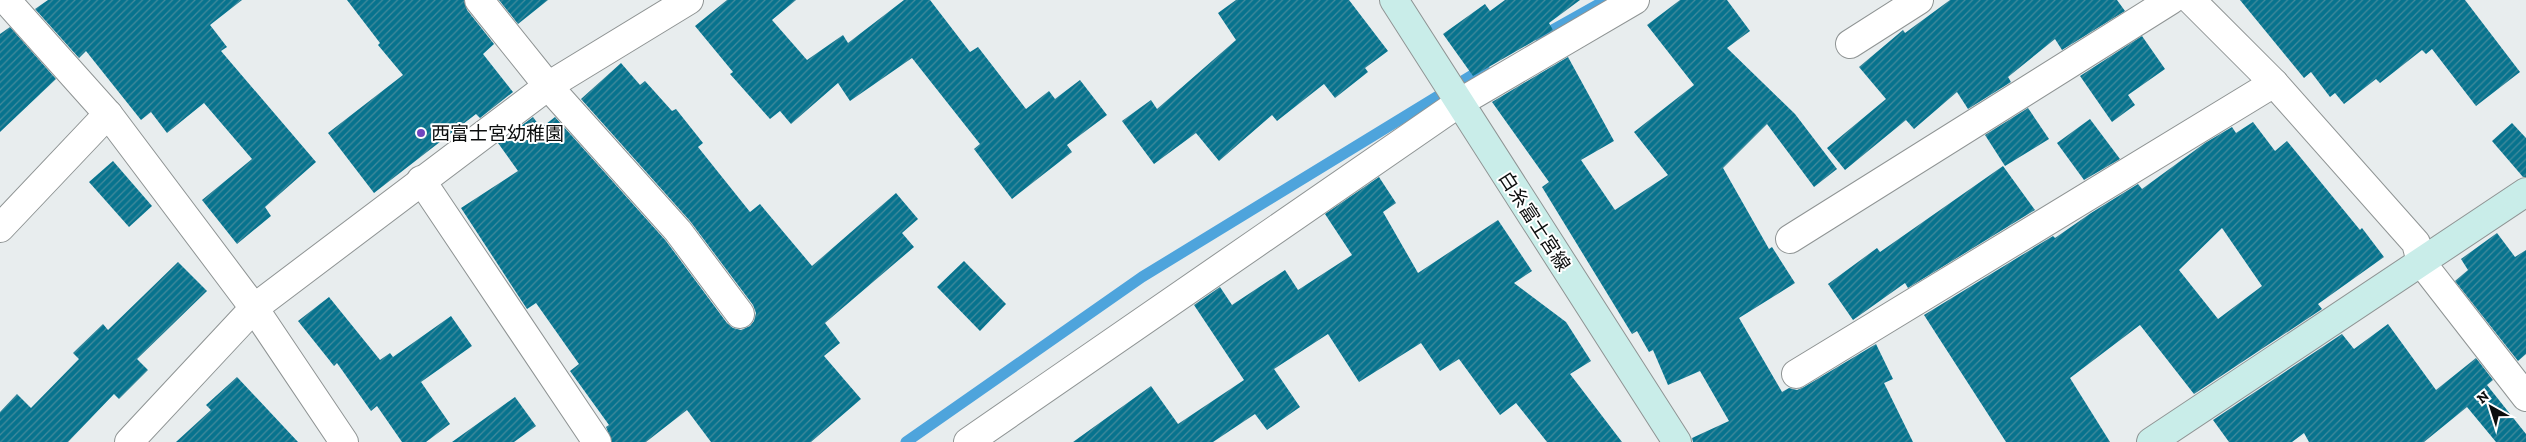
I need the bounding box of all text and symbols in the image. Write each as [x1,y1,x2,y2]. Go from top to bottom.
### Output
place label: 西富士宮幼稚園 [431,122,564,145]
marker: 西富士宮幼稚園 [415,127,427,139]
street label: 白糸富士宮線 [1494,167,1575,275]
north arrow [2466,382,2516,432]
text: N [2474,387,2493,407]

